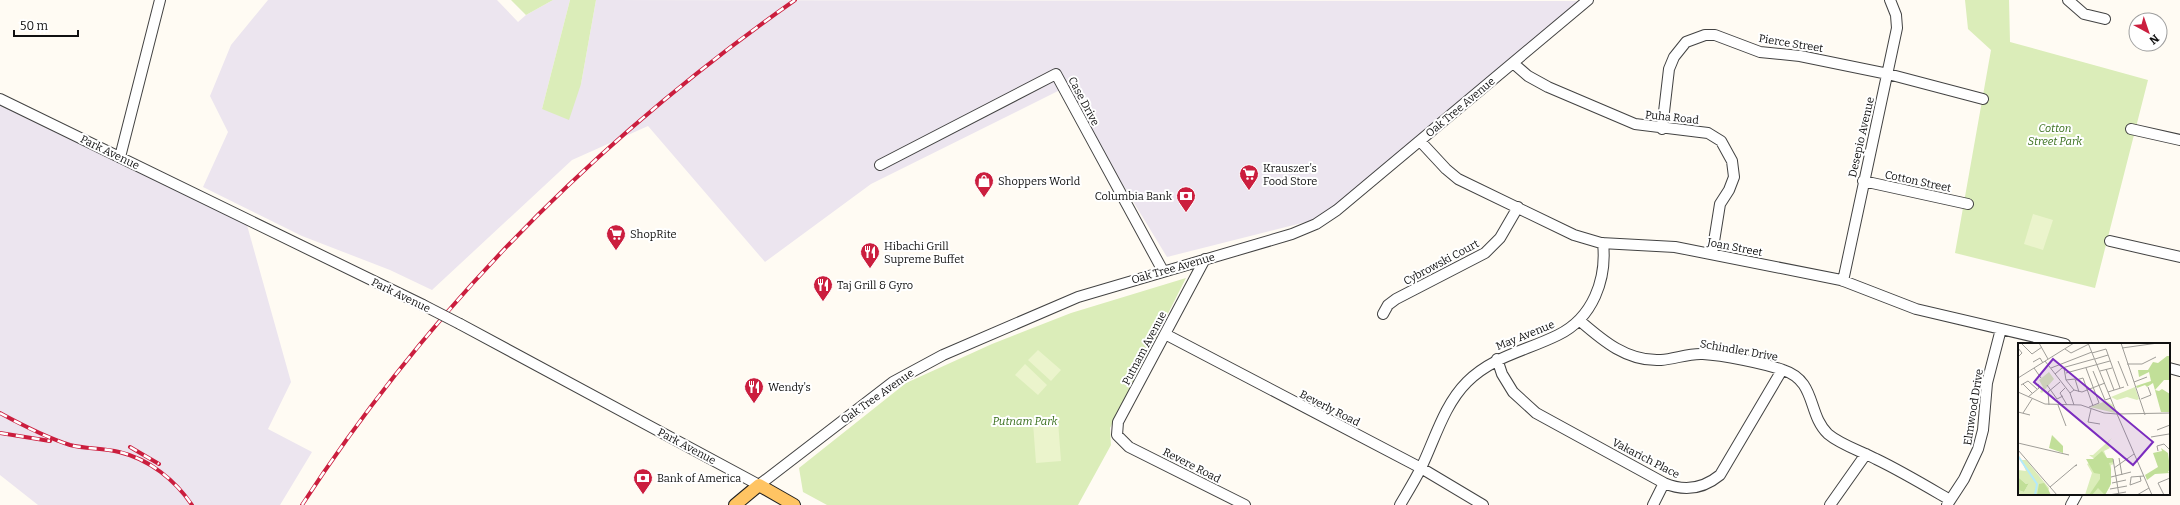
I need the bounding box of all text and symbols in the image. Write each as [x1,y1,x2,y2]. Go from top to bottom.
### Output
scale bar [14,12,78,38]
north arrow [2128,12,2168,52]
text: 50 m [20,19,49,33]
street label: Pierce Street [1758,32,1824,55]
text: N [2146,32,2162,47]
street label: Case Drive [1065,75,1102,128]
street label: Oak Tree Avenue [1423,75,1497,140]
street label: Desepio Avenue [1846,96,1877,179]
street label: Puha Road [1644,108,1700,127]
park label: Cotton Street Park [2028,122,2083,148]
street label: Park Avenue [78,133,141,172]
place label: Krauszer's Food Store [1263,162,1317,188]
supermarket icon: Krauszer's Food Store [1238,163,1260,191]
street label: Cotton Street [1884,168,1952,195]
shop icon: Shoppers World [973,170,995,198]
place label: Shoppers World [998,175,1081,188]
bank icon: Columbia Bank [1175,185,1197,213]
place label: Columbia Bank [1095,190,1173,203]
supermarket icon: ShopRite [605,223,627,251]
place label: ShopRite [630,228,677,241]
street label: Joan Street [1705,236,1764,259]
street label: Cybrowski Court [1401,237,1481,288]
place label: Hibachi Grill Supreme Buffet [884,240,964,266]
restaurant icon: Hibachi Grill Supreme Buffet [859,241,881,269]
street label: Oak Tree Avenue [1130,250,1216,287]
restaurant icon: Taj Grill & Gyro [812,274,834,302]
street label: Park Avenue [369,276,432,315]
place label: Taj Grill & Gyro [837,279,913,292]
street label: Putnam Avenue [1120,309,1169,387]
street label: May Avenue [1494,318,1556,353]
street label: Schindler Drive [1699,337,1779,364]
inset map [2018,343,2170,495]
street label: Oak Tree Avenue [838,366,916,426]
street label: Elmwood Drive [1961,368,1986,446]
restaurant icon: Wendy's [743,376,765,404]
place label: Wendy's [768,381,811,394]
street label: Beverly Road [1297,388,1363,429]
park label: Putnam Park [993,415,1059,428]
street label: Park Avenue [655,426,718,467]
street label: Vakarich Place [1610,436,1682,481]
street label: Revere Road [1161,445,1223,486]
bank icon: Bank of America [632,467,654,495]
place label: Bank of America [657,472,741,485]

